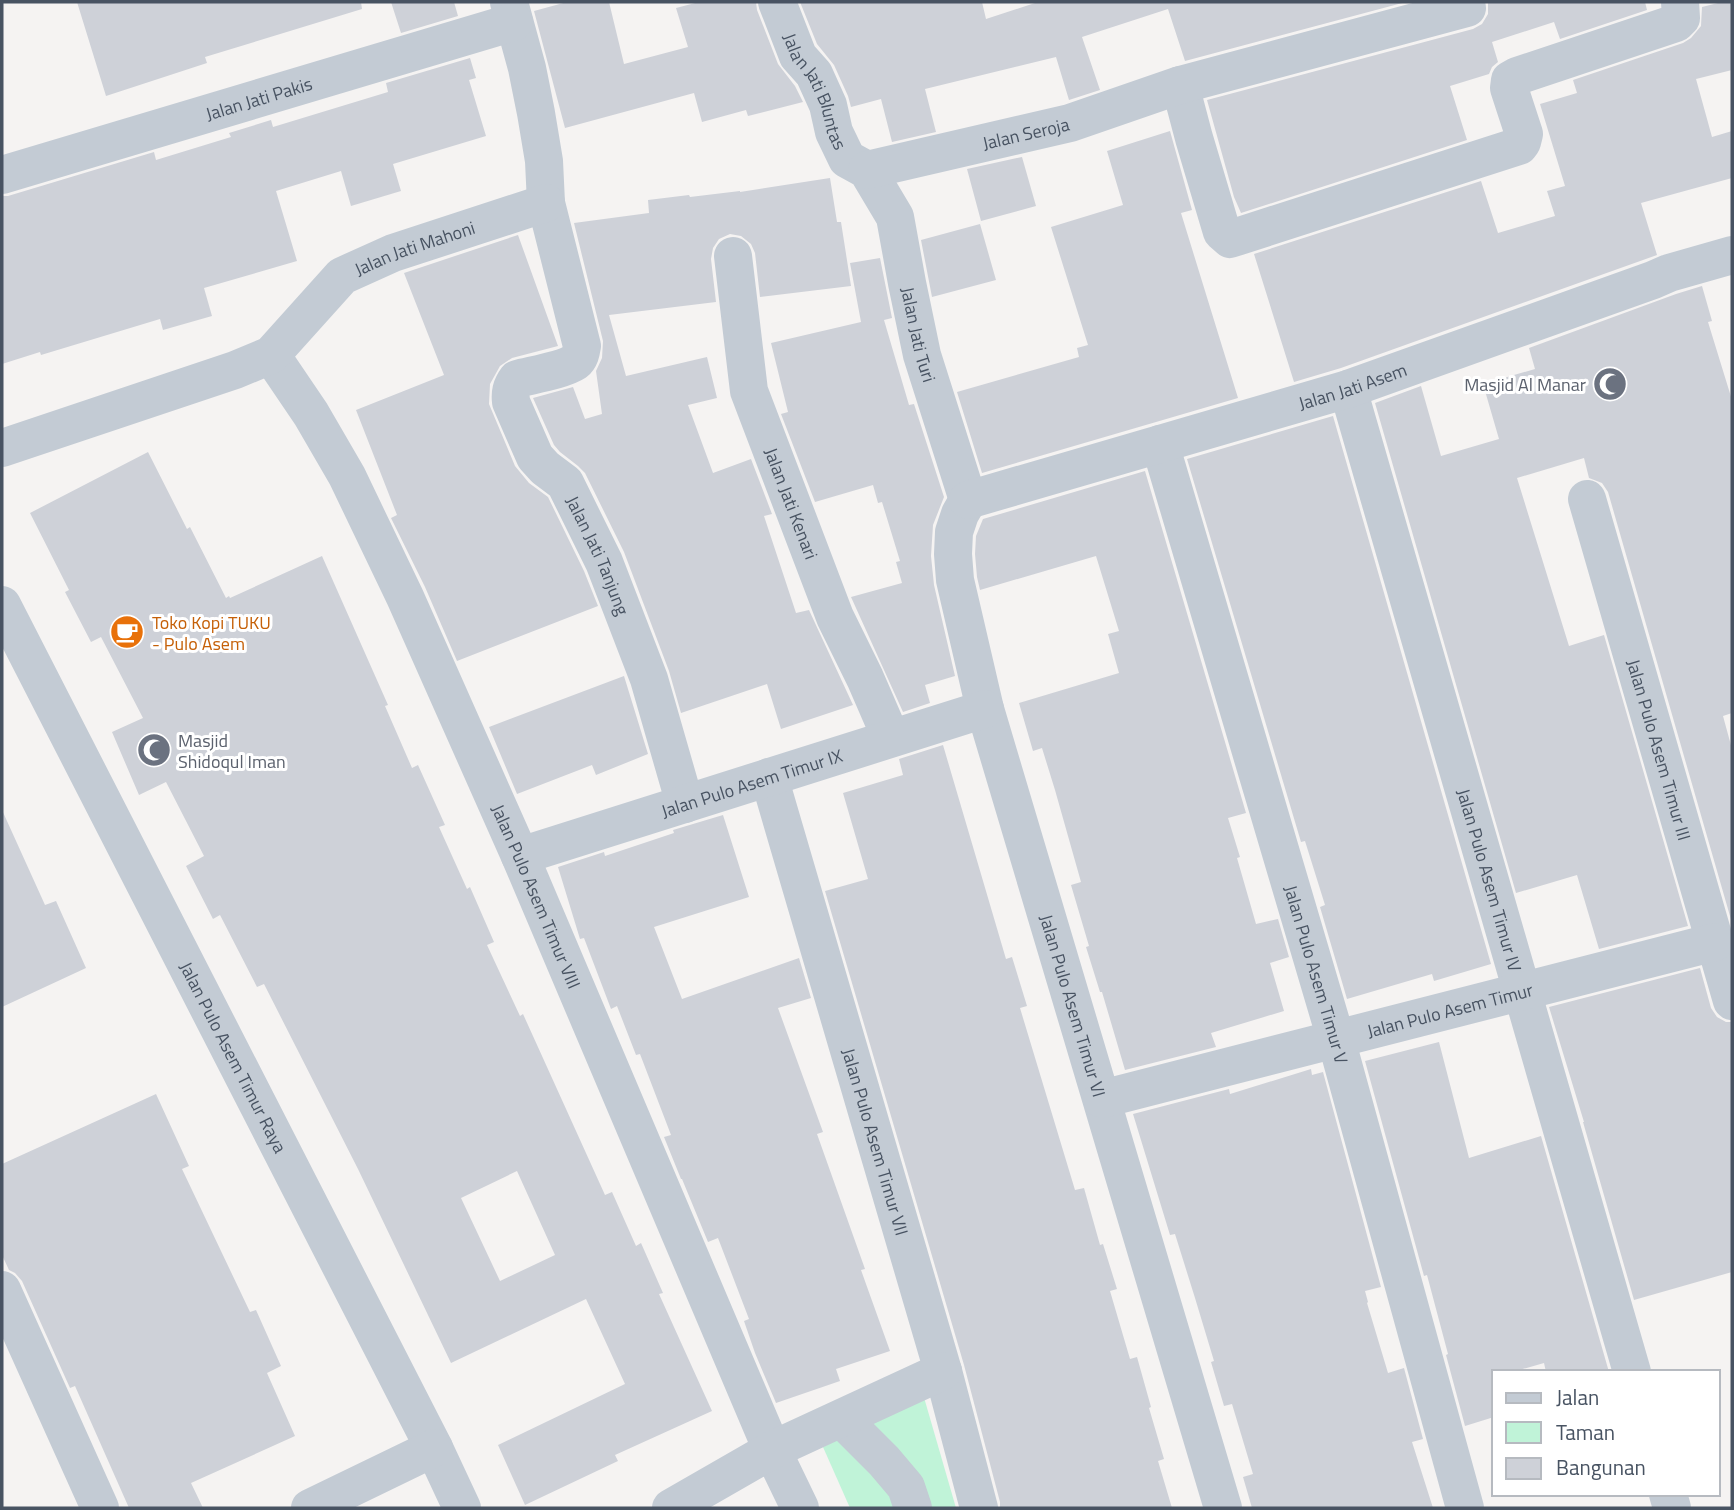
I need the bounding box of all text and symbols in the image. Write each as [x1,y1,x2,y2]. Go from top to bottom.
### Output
street label: Jalan Jati Bluntas [777,29,854,154]
street label: Jalan Jati Pakis [202,70,315,127]
street label: Jalan Seroja [980,110,1072,156]
street label: Jalan Jati Mahoni [350,214,478,282]
street label: Jalan Jati Turi [895,284,943,386]
street label: Jalan Jati Asem [1295,356,1410,416]
mosque icon: Masjid Al Manar [1591,365,1629,403]
place label: Masjid Al Manar [1464,371,1586,398]
street label: Jalan Jati Kenari [758,443,825,563]
street label: Jalan Jati Tanjung [560,491,637,619]
place label: Toko Kopi TUKU - Pulo Asem [152,609,271,657]
cafe icon: Toko Kopi TUKU - Pulo Asem [108,613,146,651]
street label: Jalan Pulo Asem Timur III [1620,656,1698,844]
place label: Masjid Shidoqul Iman [178,727,286,775]
mosque icon: Masjid Shidoqul Iman [135,731,173,769]
street label: Jalan Pulo Asem Timur IX [658,741,846,824]
street label: Jalan Pulo Asem Timur IV [1451,785,1529,975]
street label: Jalan Pulo Asem Timur VIII [485,800,588,993]
street label: Jalan Pulo Asem Timur V [1278,882,1356,1067]
street label: Jalan Pulo Asem Timur VI [1033,911,1113,1100]
street label: Jalan Pulo Asem Timur Raya [173,957,294,1158]
street label: Jalan Pulo Asem Timur [1364,976,1536,1044]
street label: Jalan Pulo Asem Timur VII [836,1045,916,1238]
legend [1492,1370,1720,1496]
text: Jalan [1556,1381,1599,1413]
text: Taman [1556,1416,1615,1448]
text: Bangunan [1556,1451,1646,1483]

